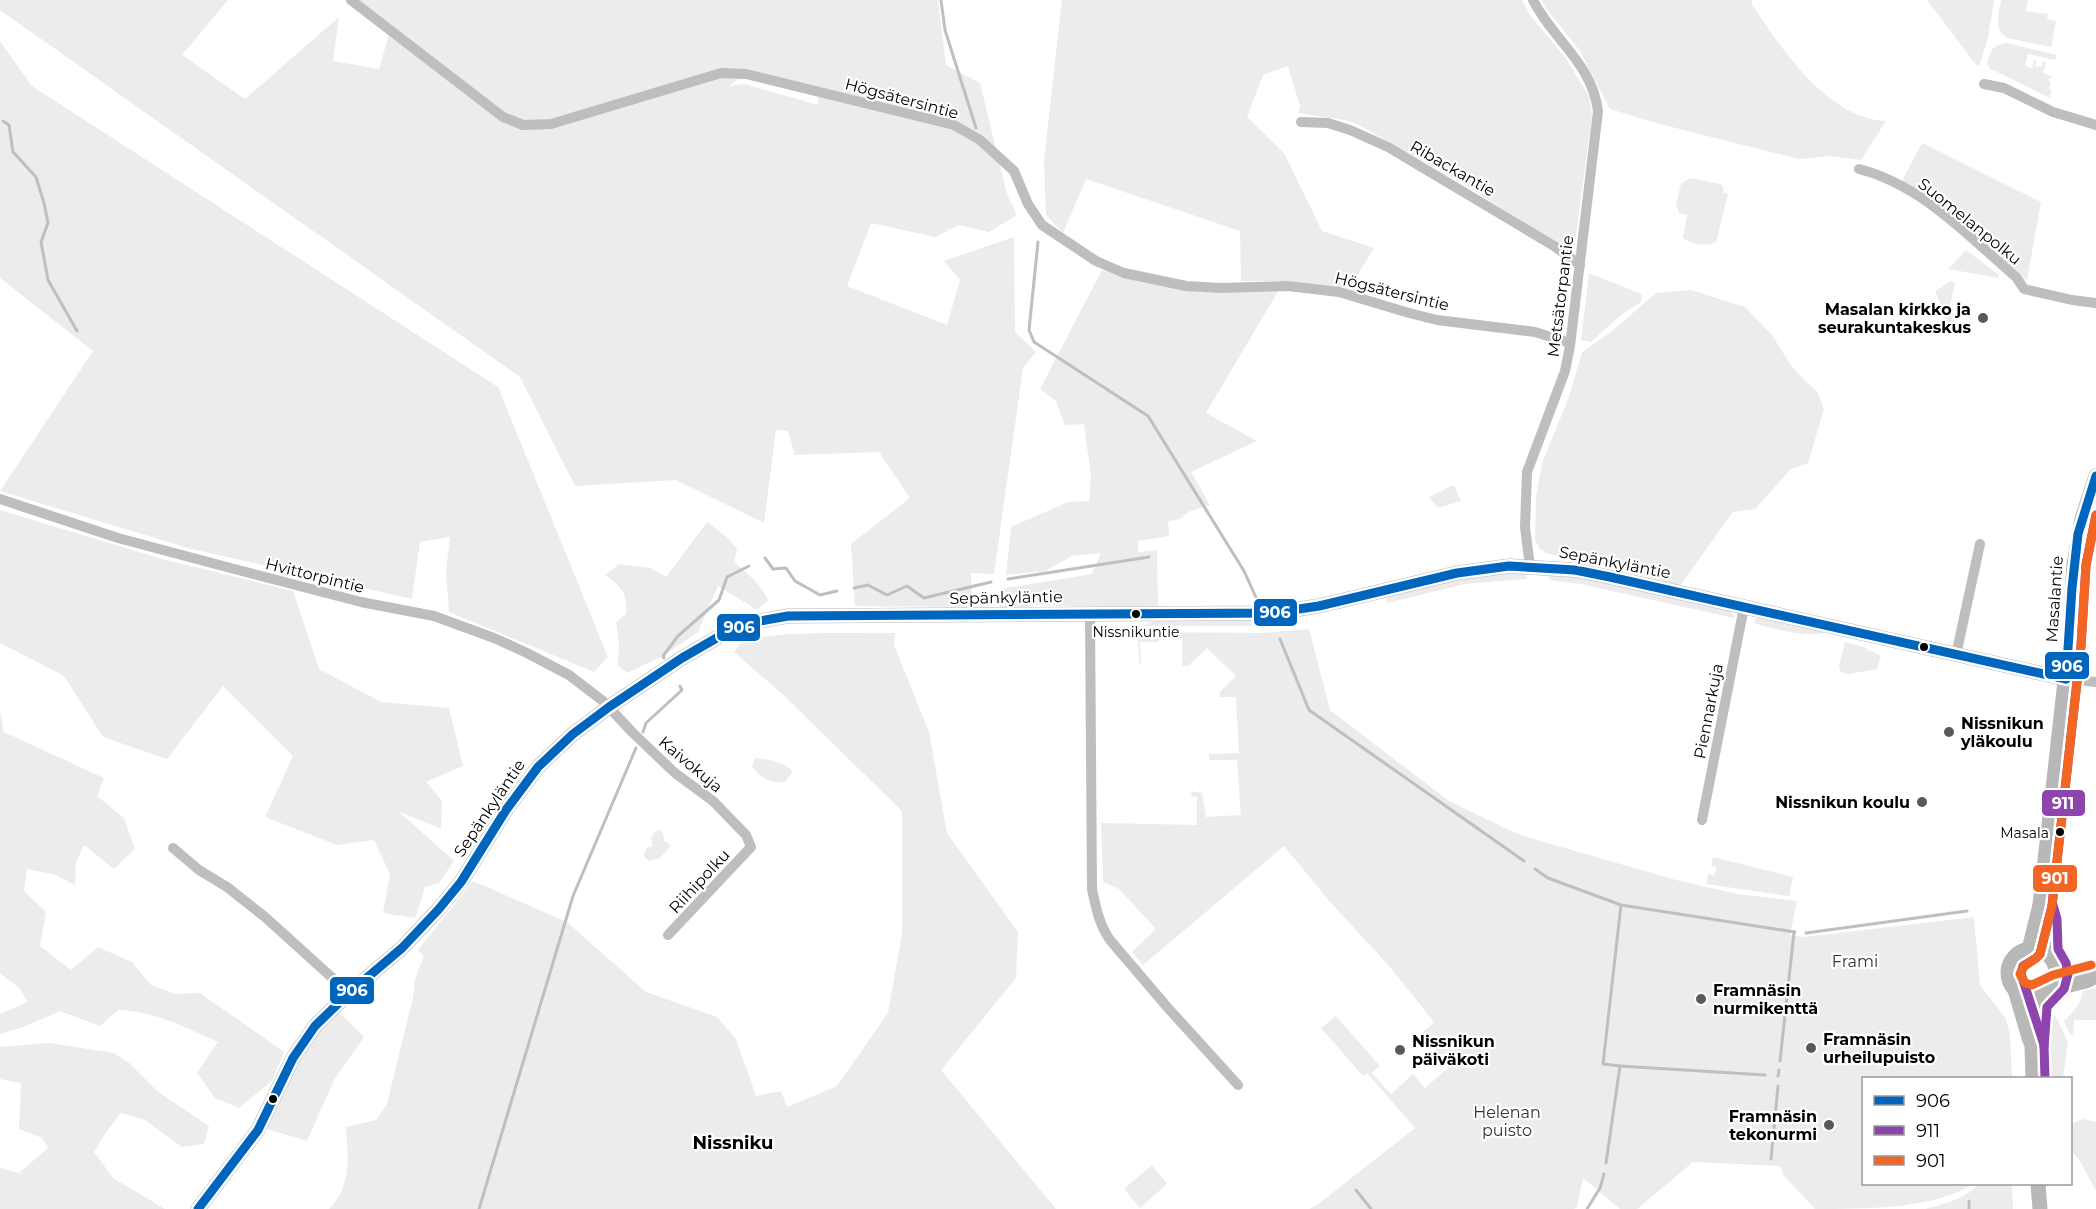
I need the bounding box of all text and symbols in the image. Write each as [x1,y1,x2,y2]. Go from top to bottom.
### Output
street label: Högsätersintie [843,74,961,123]
street label: Ribackantie [1407,136,1499,200]
street label: Suomelanpolku [1914,174,2025,269]
street label: Metsätorpantie [1544,234,1577,358]
street label: Högsätersintie [1333,268,1451,315]
place label: Masalan kirkko ja seurakuntakeskus [1818,300,1971,337]
marker: Masalan kirkko ja seurakuntakeskus [1976,311,1990,325]
street label: Sepänkyläntie [1557,542,1672,583]
street label: Hvittorpintie [264,554,366,597]
street label: Masalantie [2042,555,2067,643]
street label: Sepänkyläntie [949,587,1063,608]
line badge: 906 [1253,598,1298,627]
text: 906 [1259,603,1291,622]
marker: Nissnikuntie [1130,608,1142,620]
line badge: 906 [716,613,761,642]
text: 906 [723,618,755,637]
place label: Nissnikuntie [1092,623,1180,641]
unlabelled marker [1918,641,1930,653]
line badge: 906 [2044,651,2090,680]
text: 906 [2051,657,2083,676]
street label: Piennarkuja [1690,662,1727,760]
place label: Nissnikun yläkoulu [1960,714,2044,751]
marker: Nissnikun yläkoulu [1942,725,1956,739]
street label: Kaivokuja [655,732,726,797]
street label: Sepänkyläntie [450,756,529,861]
line badge: 911 [2041,789,2086,817]
place label: Nissnikun koulu [1775,793,1910,812]
text: 911 [2052,794,2074,813]
marker: Nissnikun koulu [1915,795,1929,809]
place label: Masala [2000,824,2049,842]
marker: Masala [2054,826,2066,838]
street label: Riihipolku [665,845,734,917]
line badge: 901 [2032,864,2078,893]
text: 901 [2041,869,2069,888]
park label: Frami [1832,952,1878,971]
line badge: 906 [329,976,375,1005]
text: 906 [336,981,368,1000]
place label: Framnäsin nurmikenttä [1713,981,1818,1018]
marker: Framnäsin nurmikenttä [1694,992,1708,1006]
place label: Framnäsin urheilupuisto [1823,1030,1935,1067]
place label: Nissnikun päiväkoti [1412,1032,1495,1069]
marker: Framnäsin urheilupuisto [1804,1041,1818,1055]
marker: Nissnikun päiväkoti [1393,1043,1407,1057]
legend [1862,1077,2072,1185]
text: 906 [1916,1090,1950,1112]
unlabelled marker [267,1093,279,1105]
park label: Helenan puisto [1473,1103,1541,1140]
place label: Framnäsin tekonurmi [1729,1107,1817,1144]
marker: Framnäsin tekonurmi [1822,1118,1836,1132]
text: 911 [1916,1120,1940,1142]
district label: Nissniku [693,1132,773,1154]
text: 901 [1916,1150,1945,1172]

